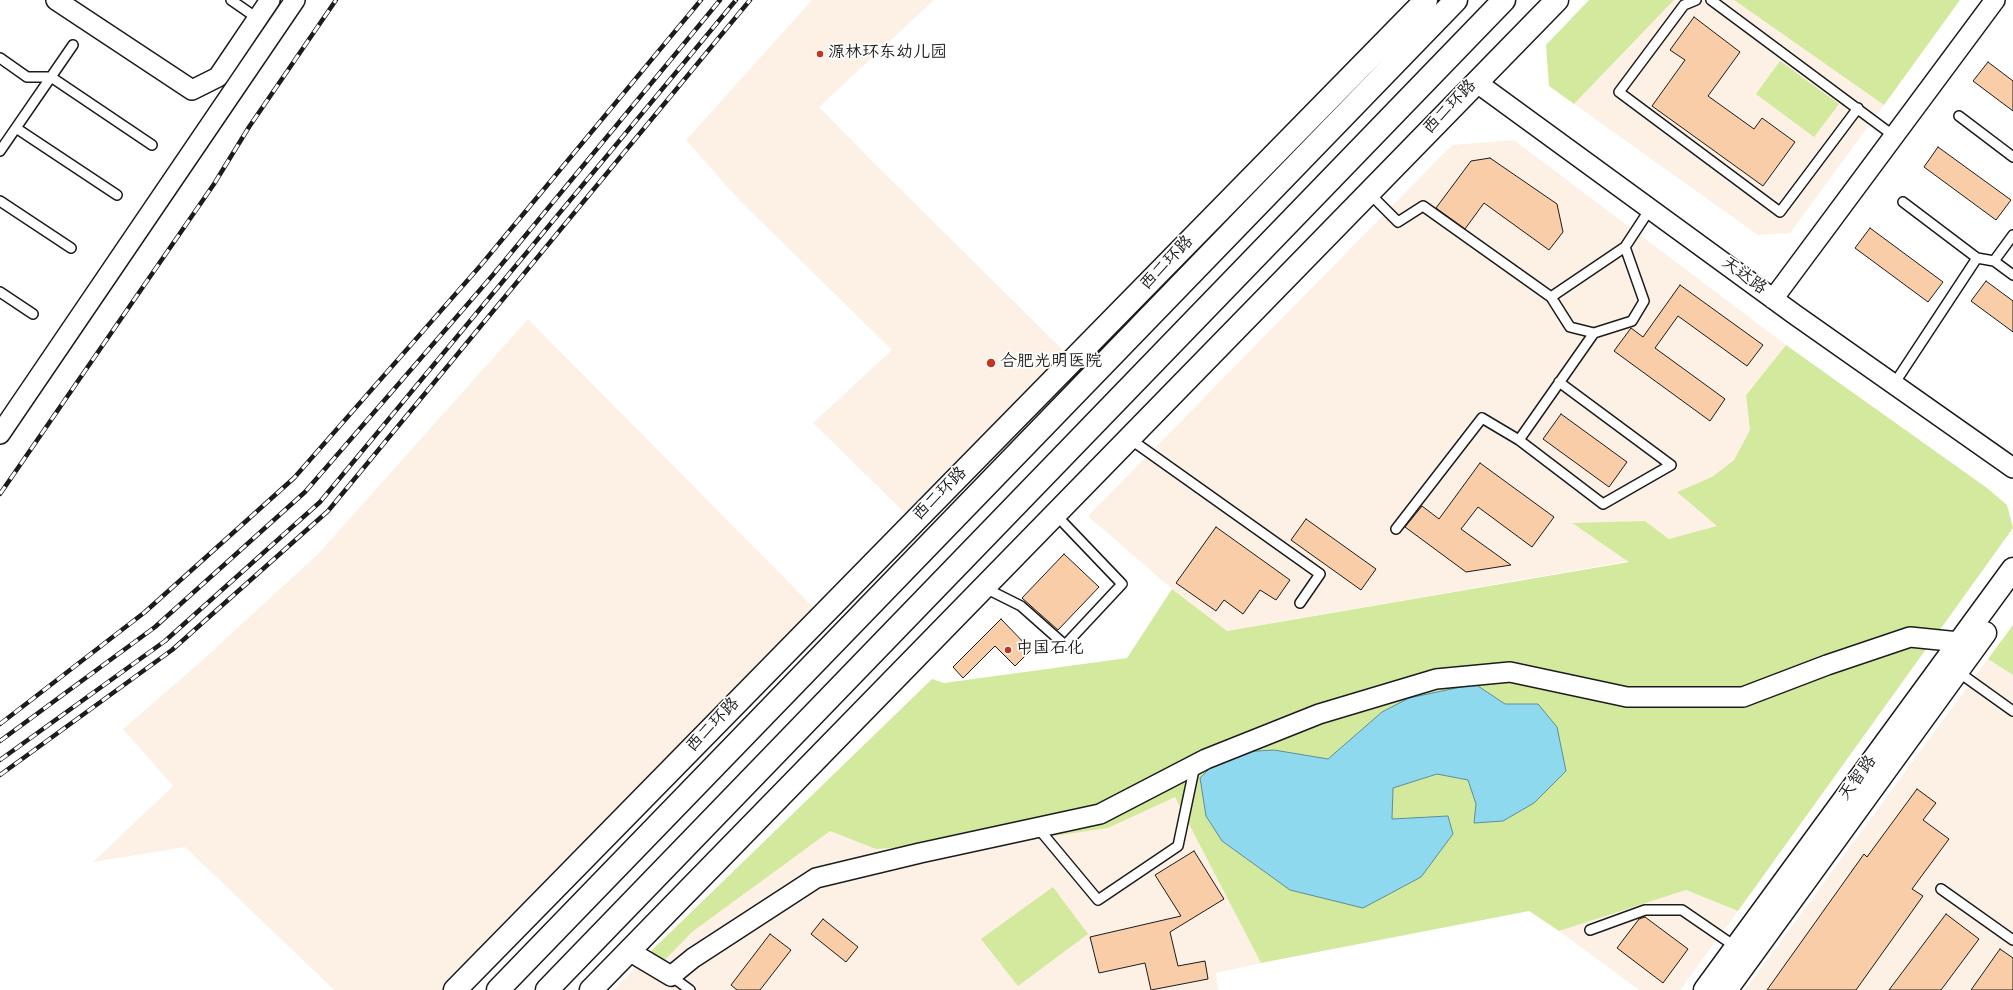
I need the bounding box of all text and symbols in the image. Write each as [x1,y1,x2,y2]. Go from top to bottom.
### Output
place label: 源林环东幼儿园 [828,44,947,64]
marker: 源林环东幼儿园 [815,49,825,59]
street label: 西二环路 [1420,76,1482,140]
street label: 西二环路 [1137,232,1199,296]
street label: 天达路 [1716,254,1770,300]
place label: 合肥光明医院 [1000,353,1102,373]
marker: 合肥光明医院 [985,357,997,369]
street label: 西二环路 [910,464,972,526]
place label: 中国石化 [1016,640,1084,660]
marker: 中国石化 [1003,645,1013,655]
street label: 西二环路 [683,694,745,758]
street label: 天智路 [1836,752,1882,806]

